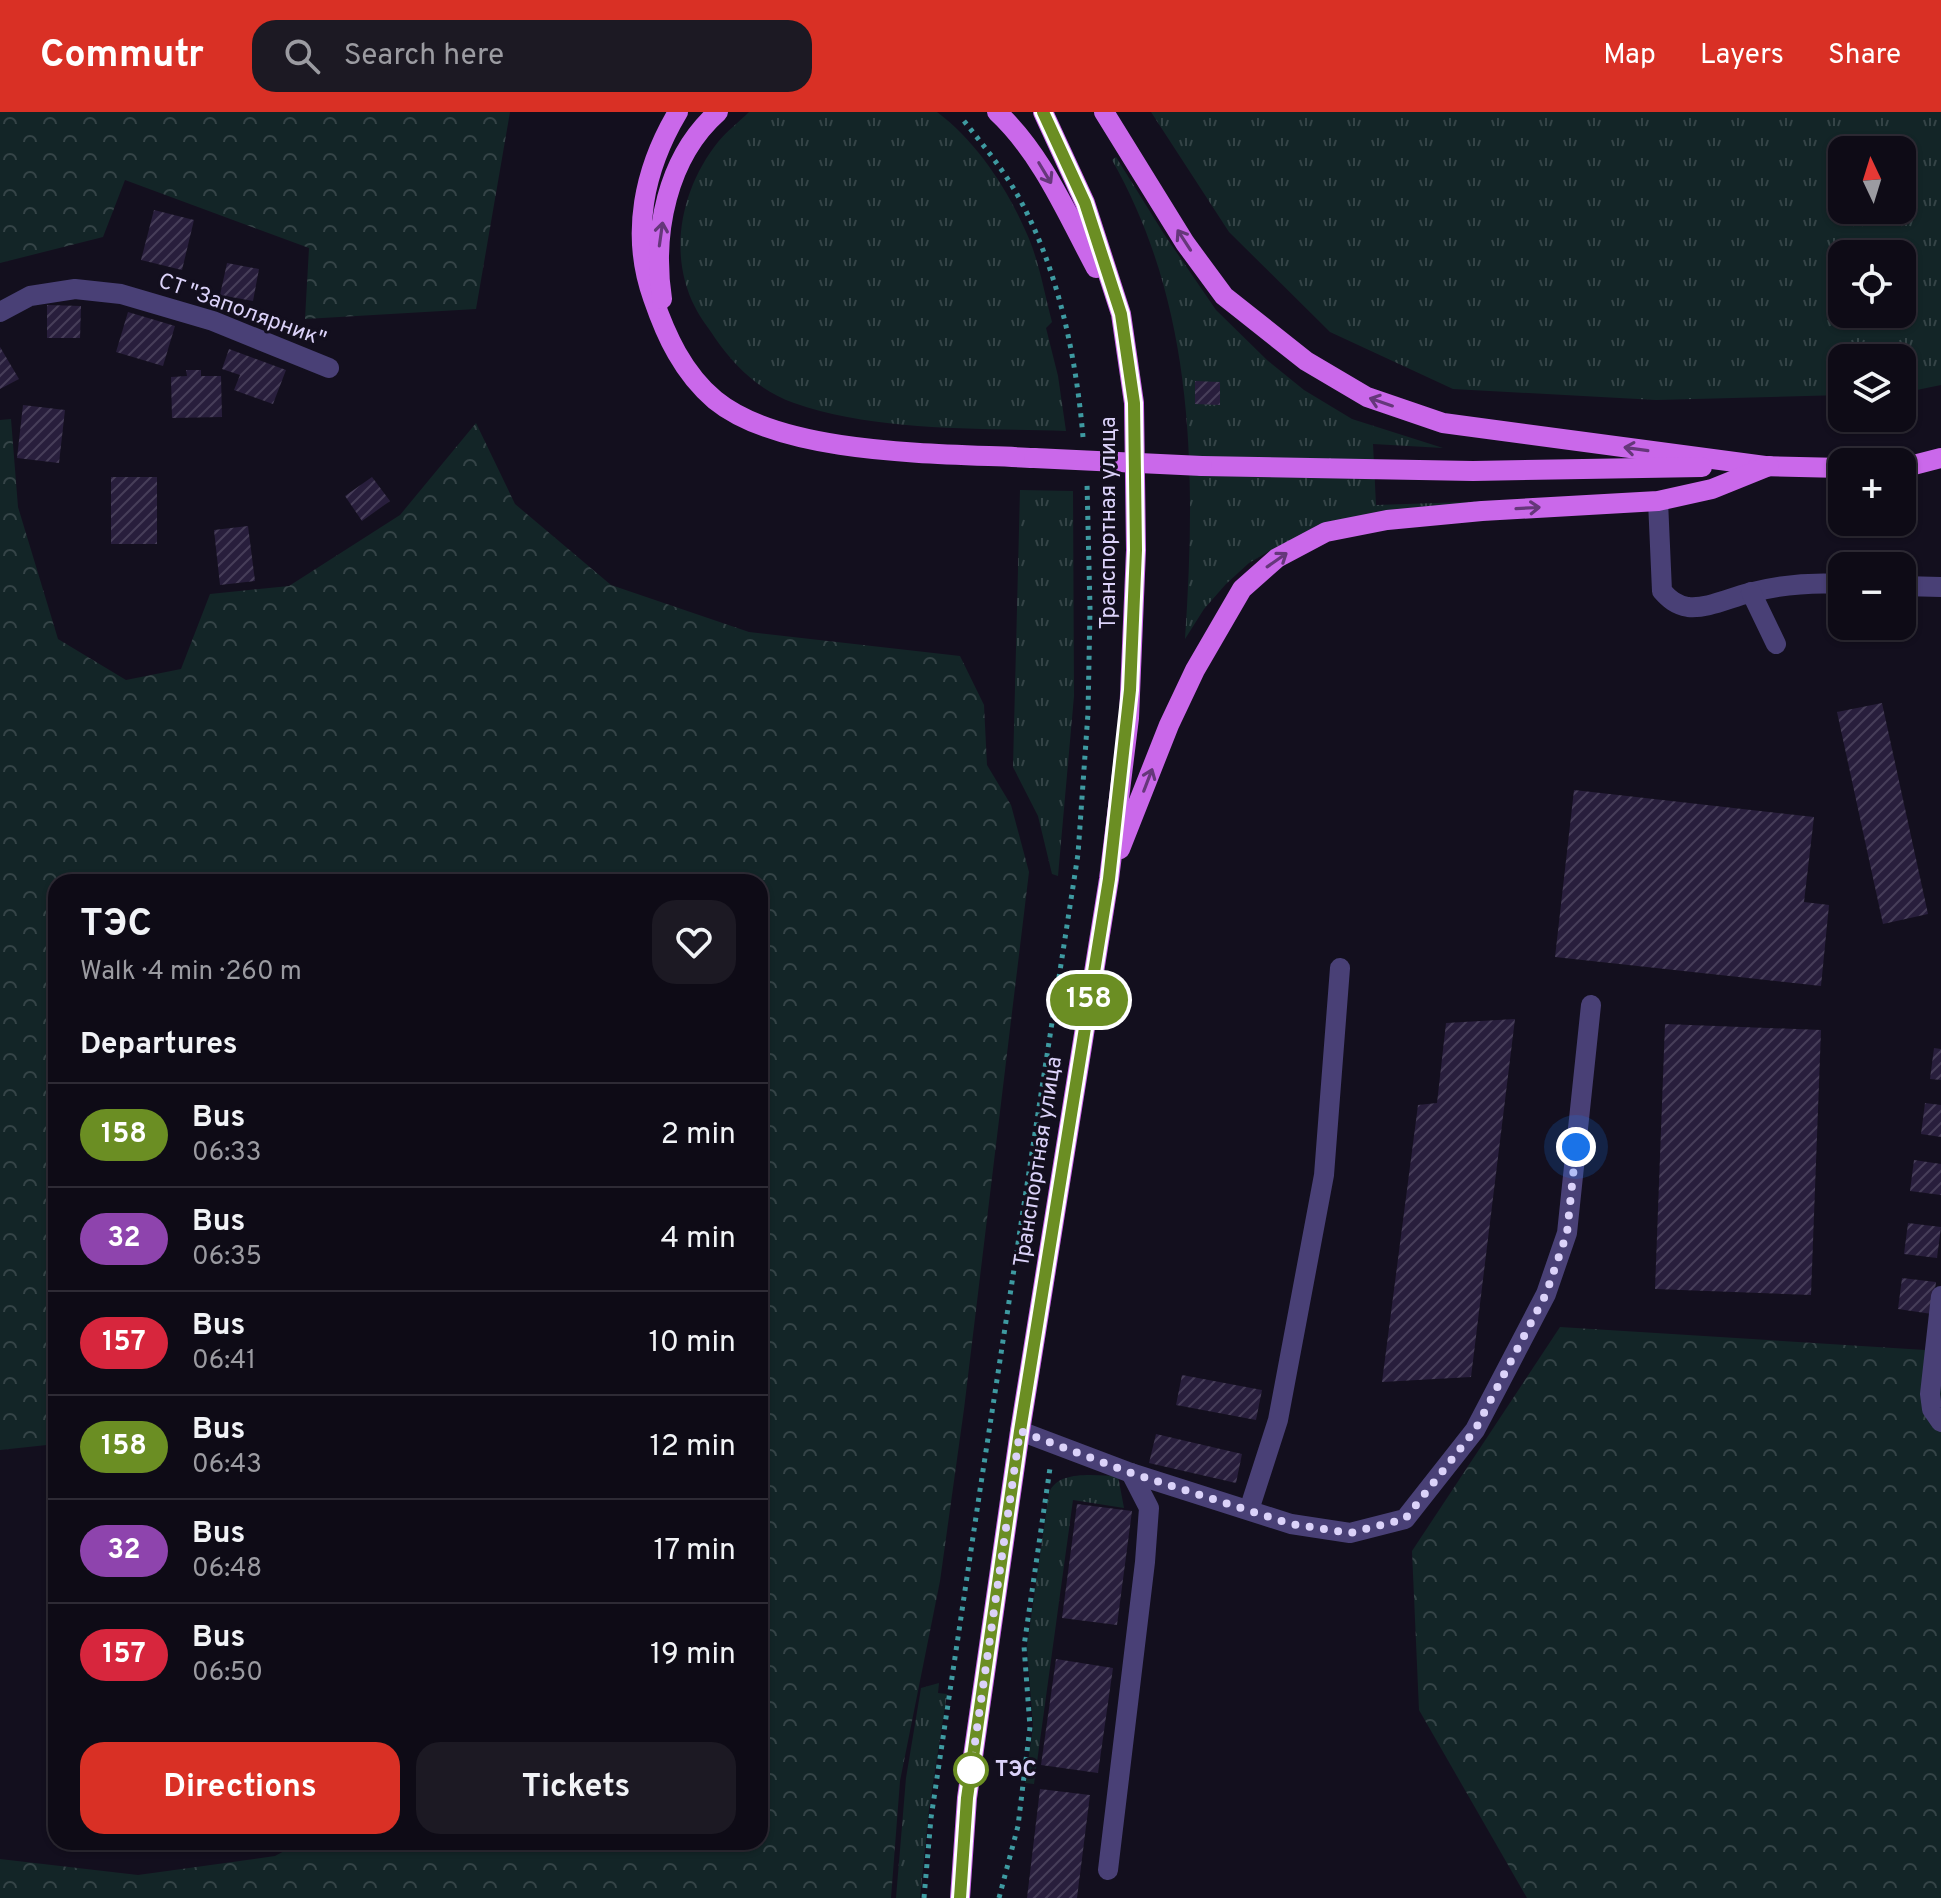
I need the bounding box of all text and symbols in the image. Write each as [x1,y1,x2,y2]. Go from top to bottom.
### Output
search box [252,20,812,92]
text: Commutr [40,32,204,81]
icon: search [280,34,324,78]
text: Search here [344,38,504,75]
text: Map [1603,38,1656,74]
text: Layers [1700,38,1784,74]
text: Share [1828,38,1901,74]
north arrow [1828,136,1916,224]
map controls [1828,136,1916,640]
one-way arrow [1037,161,1053,184]
one-way arrow [654,221,669,247]
one-way arrow [1175,229,1191,252]
button: locate [1828,240,1916,328]
street label: СТ "Заполярник" [154,268,330,354]
button: layers [1828,344,1916,432]
one-way arrow [1369,393,1394,408]
street label: Транспортная улица [1096,417,1123,630]
one-way arrow [1623,441,1650,456]
button: + [1828,448,1916,536]
one-way arrow [1514,501,1541,516]
one-way arrow [1266,552,1288,568]
button: − [1828,552,1916,640]
one-way arrow [1141,768,1156,793]
button: heart [652,900,736,984]
text: ТЭС [80,901,152,950]
text: Walk · 4 min · 260 m [80,956,302,989]
line badge: 158 [1043,974,1135,1026]
text: 158 [1066,982,1112,1018]
text: Departures [80,1027,238,1064]
street label: Транспортная улица [1009,1055,1069,1269]
text: Bus [192,1100,245,1137]
text: 158 [101,1117,147,1153]
text: 2 min [661,1117,736,1154]
your location [1556,1127,1596,1167]
text: 06:33 [192,1137,261,1170]
text: Bus [192,1204,245,1241]
text: 32 [107,1221,141,1257]
text: 4 min [660,1221,736,1258]
text: 06:35 [192,1241,262,1274]
text: Bus [192,1308,245,1345]
text: 157 [102,1325,146,1361]
text: 10 min [649,1325,736,1362]
text: 06:41 [192,1345,256,1378]
text: Bus [192,1412,245,1449]
text: 158 [101,1429,147,1465]
text: 12 min [649,1429,736,1466]
text: 06:43 [192,1449,262,1482]
text: Bus [192,1516,245,1553]
text: 32 [107,1533,141,1569]
text: 17 min [653,1533,736,1570]
text: 06:48 [192,1553,262,1586]
text: Bus [192,1620,245,1657]
text: 157 [102,1637,146,1673]
text: 19 min [650,1637,736,1674]
text: 06:50 [192,1657,263,1690]
button: Directions [80,1742,400,1834]
button: Tickets [416,1742,736,1834]
marker: ТЭС [954,1753,988,1787]
place label: ТЭС [995,1757,1036,1784]

